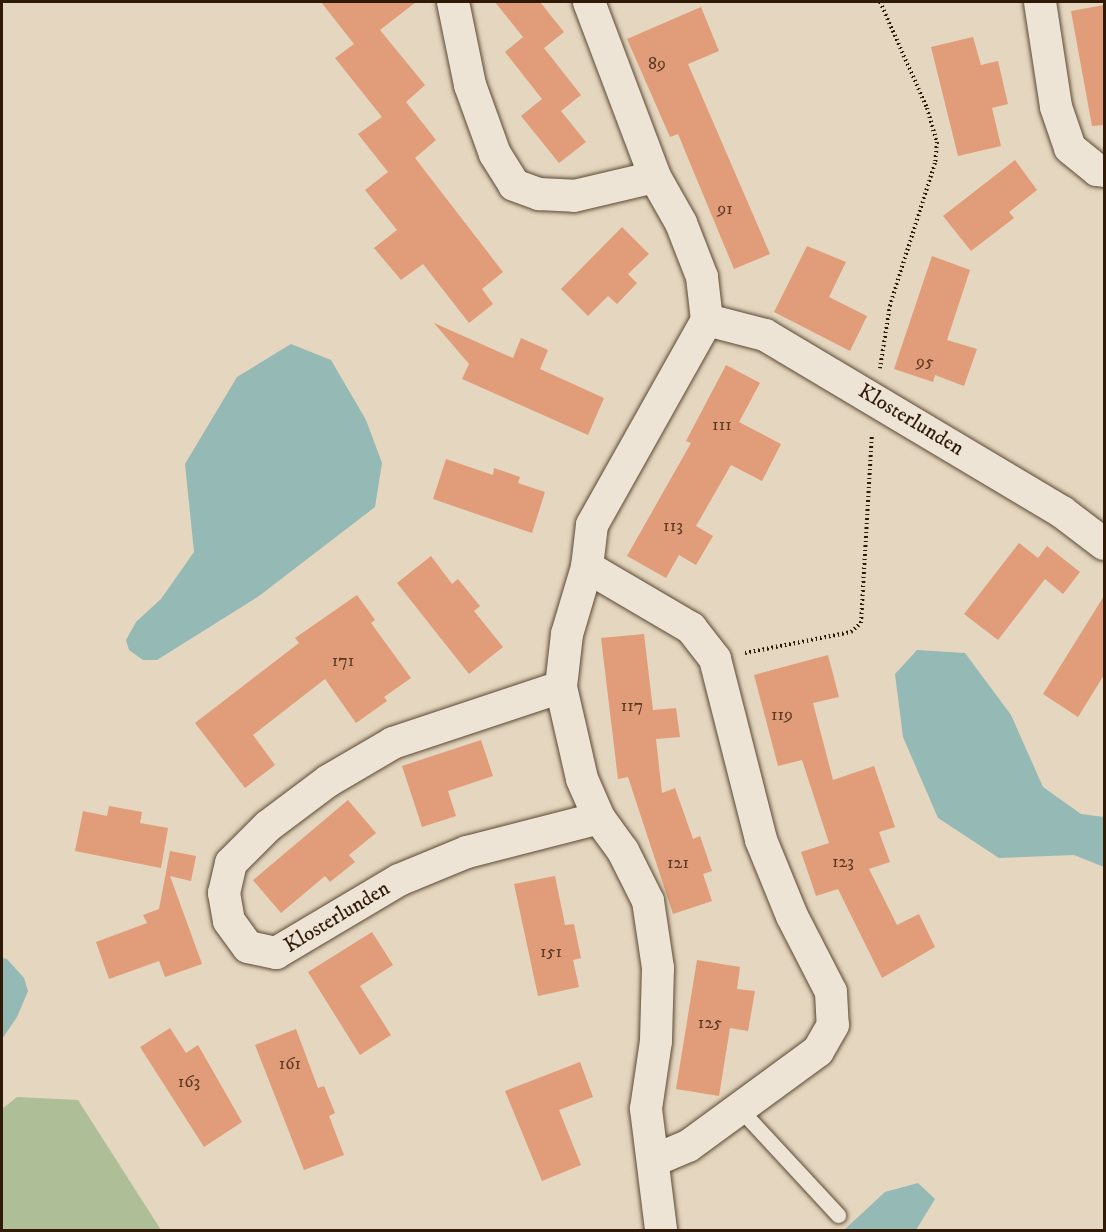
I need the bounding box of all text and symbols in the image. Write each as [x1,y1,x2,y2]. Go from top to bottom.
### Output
house number: 89 [648,53,666,75]
house number: 91 [717,198,733,220]
house number: 95 [916,351,934,373]
street label: Klosterlunden [854,379,968,461]
house number: 111 [712,414,732,436]
house number: 113 [663,515,683,537]
house number: 171 [332,650,354,672]
house number: 117 [621,695,643,717]
house number: 119 [771,704,793,726]
house number: 123 [832,851,854,873]
house number: 121 [667,852,689,874]
street label: Klosterlunden [280,876,394,958]
house number: 151 [540,941,562,963]
house number: 125 [698,1012,722,1034]
house number: 161 [279,1053,301,1075]
house number: 163 [178,1071,200,1093]

